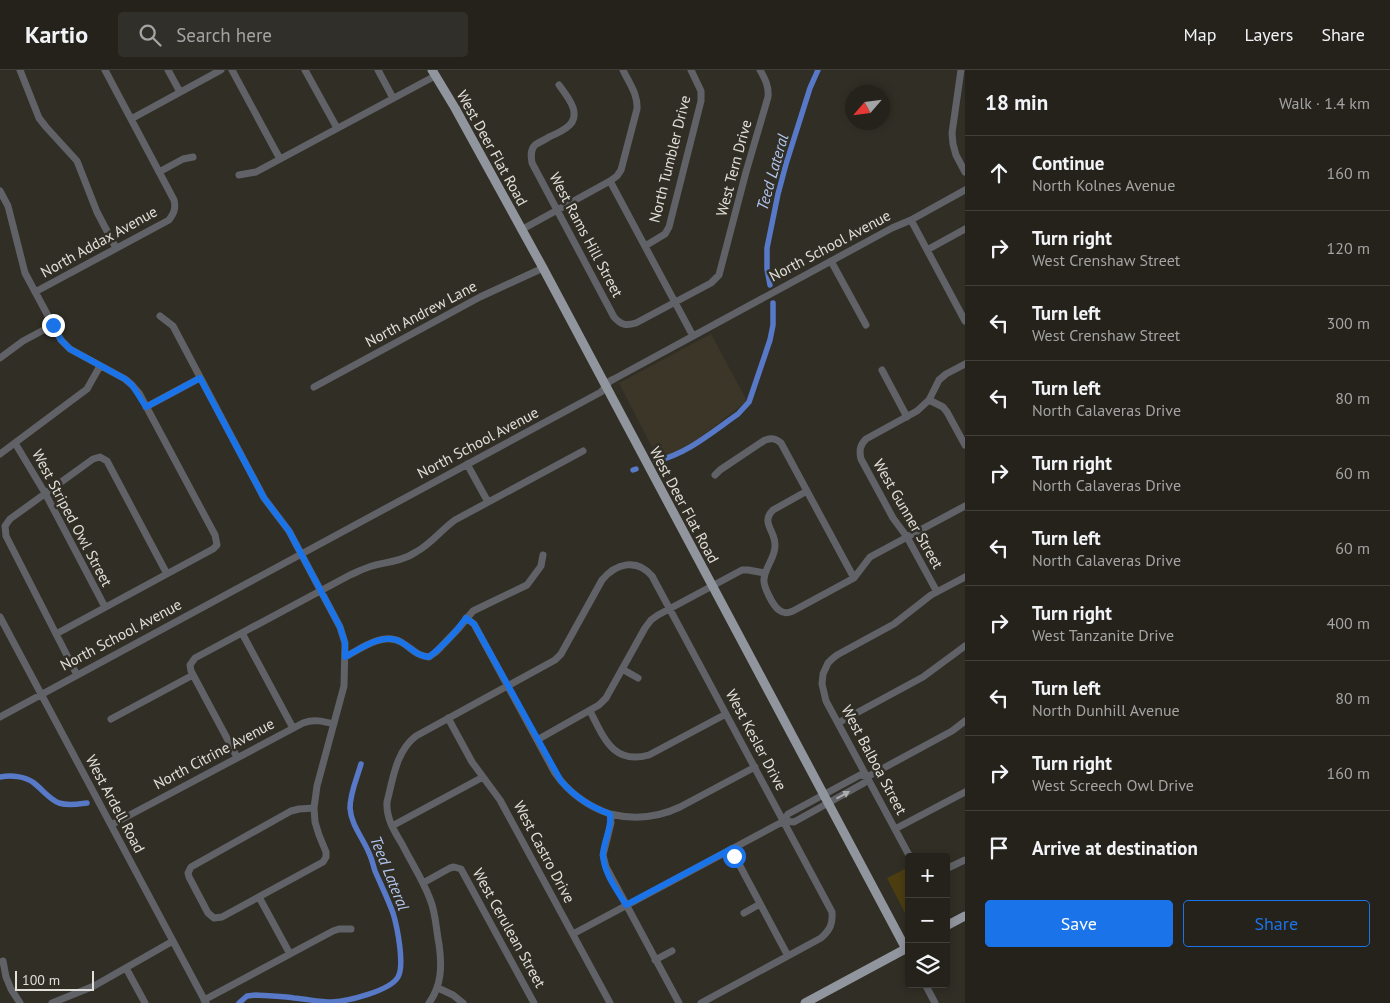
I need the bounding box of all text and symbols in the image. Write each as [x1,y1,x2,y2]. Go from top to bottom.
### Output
search box [118,12,468,57]
text: Kartio [25,19,88,50]
icon: search [136,21,164,49]
text: Search here [176,23,272,47]
text: Map [1184,23,1216,46]
text: Layers [1244,23,1293,46]
text: Share [1321,23,1365,46]
north arrow [845,85,890,130]
street label: West Deer Flat Road [453,87,532,209]
text: 18 min [985,89,1048,116]
street label: North Tumbler Drive [645,93,695,224]
text: Walk · 1.4 km [1279,93,1370,113]
street label: West Tern Drive [711,117,756,218]
water label: Teed Lateral [752,131,793,213]
text: Continue [1032,151,1104,175]
icon: ahead [985,159,1013,187]
text: 160 m [1327,163,1370,183]
street label: West Rams Hill Street [545,169,627,300]
text: North Kolnes Avenue [1032,175,1175,195]
street label: North Addax Avenue [37,202,160,282]
street label: North School Avenue [766,206,894,286]
text: Turn right [1032,226,1112,250]
icon: right [985,234,1013,262]
text: 120 m [1327,238,1370,258]
text: West Crenshaw Street [1032,250,1180,270]
street label: North Andrew Lane [362,276,480,351]
text: Turn left [1032,301,1101,325]
icon: left [985,309,1013,337]
text: 300 m [1327,313,1370,333]
route end [42,314,65,337]
text: West Crenshaw Street [1032,325,1180,345]
text: Turn left [1032,376,1101,400]
icon: left [985,384,1013,412]
text: 80 m [1335,388,1370,408]
text: North Calaveras Drive [1032,400,1181,420]
street label: North School Avenue [414,403,542,483]
street label: West Deer Flat Road [646,443,723,566]
street label: West Striped Owl Street [28,446,117,590]
text: Turn right [1032,451,1112,475]
street label: West Gunner Street [869,456,948,572]
icon: right [985,459,1013,487]
text: 60 m [1335,463,1370,483]
text: North Calaveras Drive [1032,475,1181,495]
text: Turn left [1032,526,1101,550]
icon: left [985,534,1013,562]
text: 60 m [1335,538,1370,558]
text: North Calaveras Drive [1032,550,1181,570]
street label: North School Avenue [57,595,185,675]
text: Turn right [1032,601,1112,625]
icon: right [985,609,1013,637]
text: 400 m [1327,613,1370,633]
text: West Tanzanite Drive [1032,625,1174,645]
text: Turn left [1032,676,1101,700]
icon: left [985,684,1013,712]
street label: West Kesler Drive [722,686,791,794]
text: 80 m [1335,688,1370,708]
text: North Dunhill Avenue [1032,700,1180,720]
street label: West Balboa Street [838,702,911,818]
street label: North Citrine Avenue [150,714,277,793]
street label: West Ardell Road [82,751,149,856]
text: Turn right [1032,751,1112,775]
icon: right [985,759,1013,787]
text: 160 m [1327,763,1370,783]
text: West Screech Owl Drive [1032,775,1194,795]
one-way arrow [836,791,850,799]
street label: West Castro Drive [510,798,579,906]
water label: Teed Lateral [366,833,414,914]
icon: arrive [985,834,1013,862]
text: Arrive at destination [1032,836,1198,860]
route start [723,845,746,868]
map controls [905,853,950,988]
button: + [905,853,950,898]
street label: West Cerulean Street [469,865,550,991]
button: − [905,898,950,943]
button: Save [985,900,1173,947]
button: Share [1183,900,1370,947]
button: layers [905,943,950,988]
scale bar [15,968,94,991]
text: 100 m [22,971,60,989]

